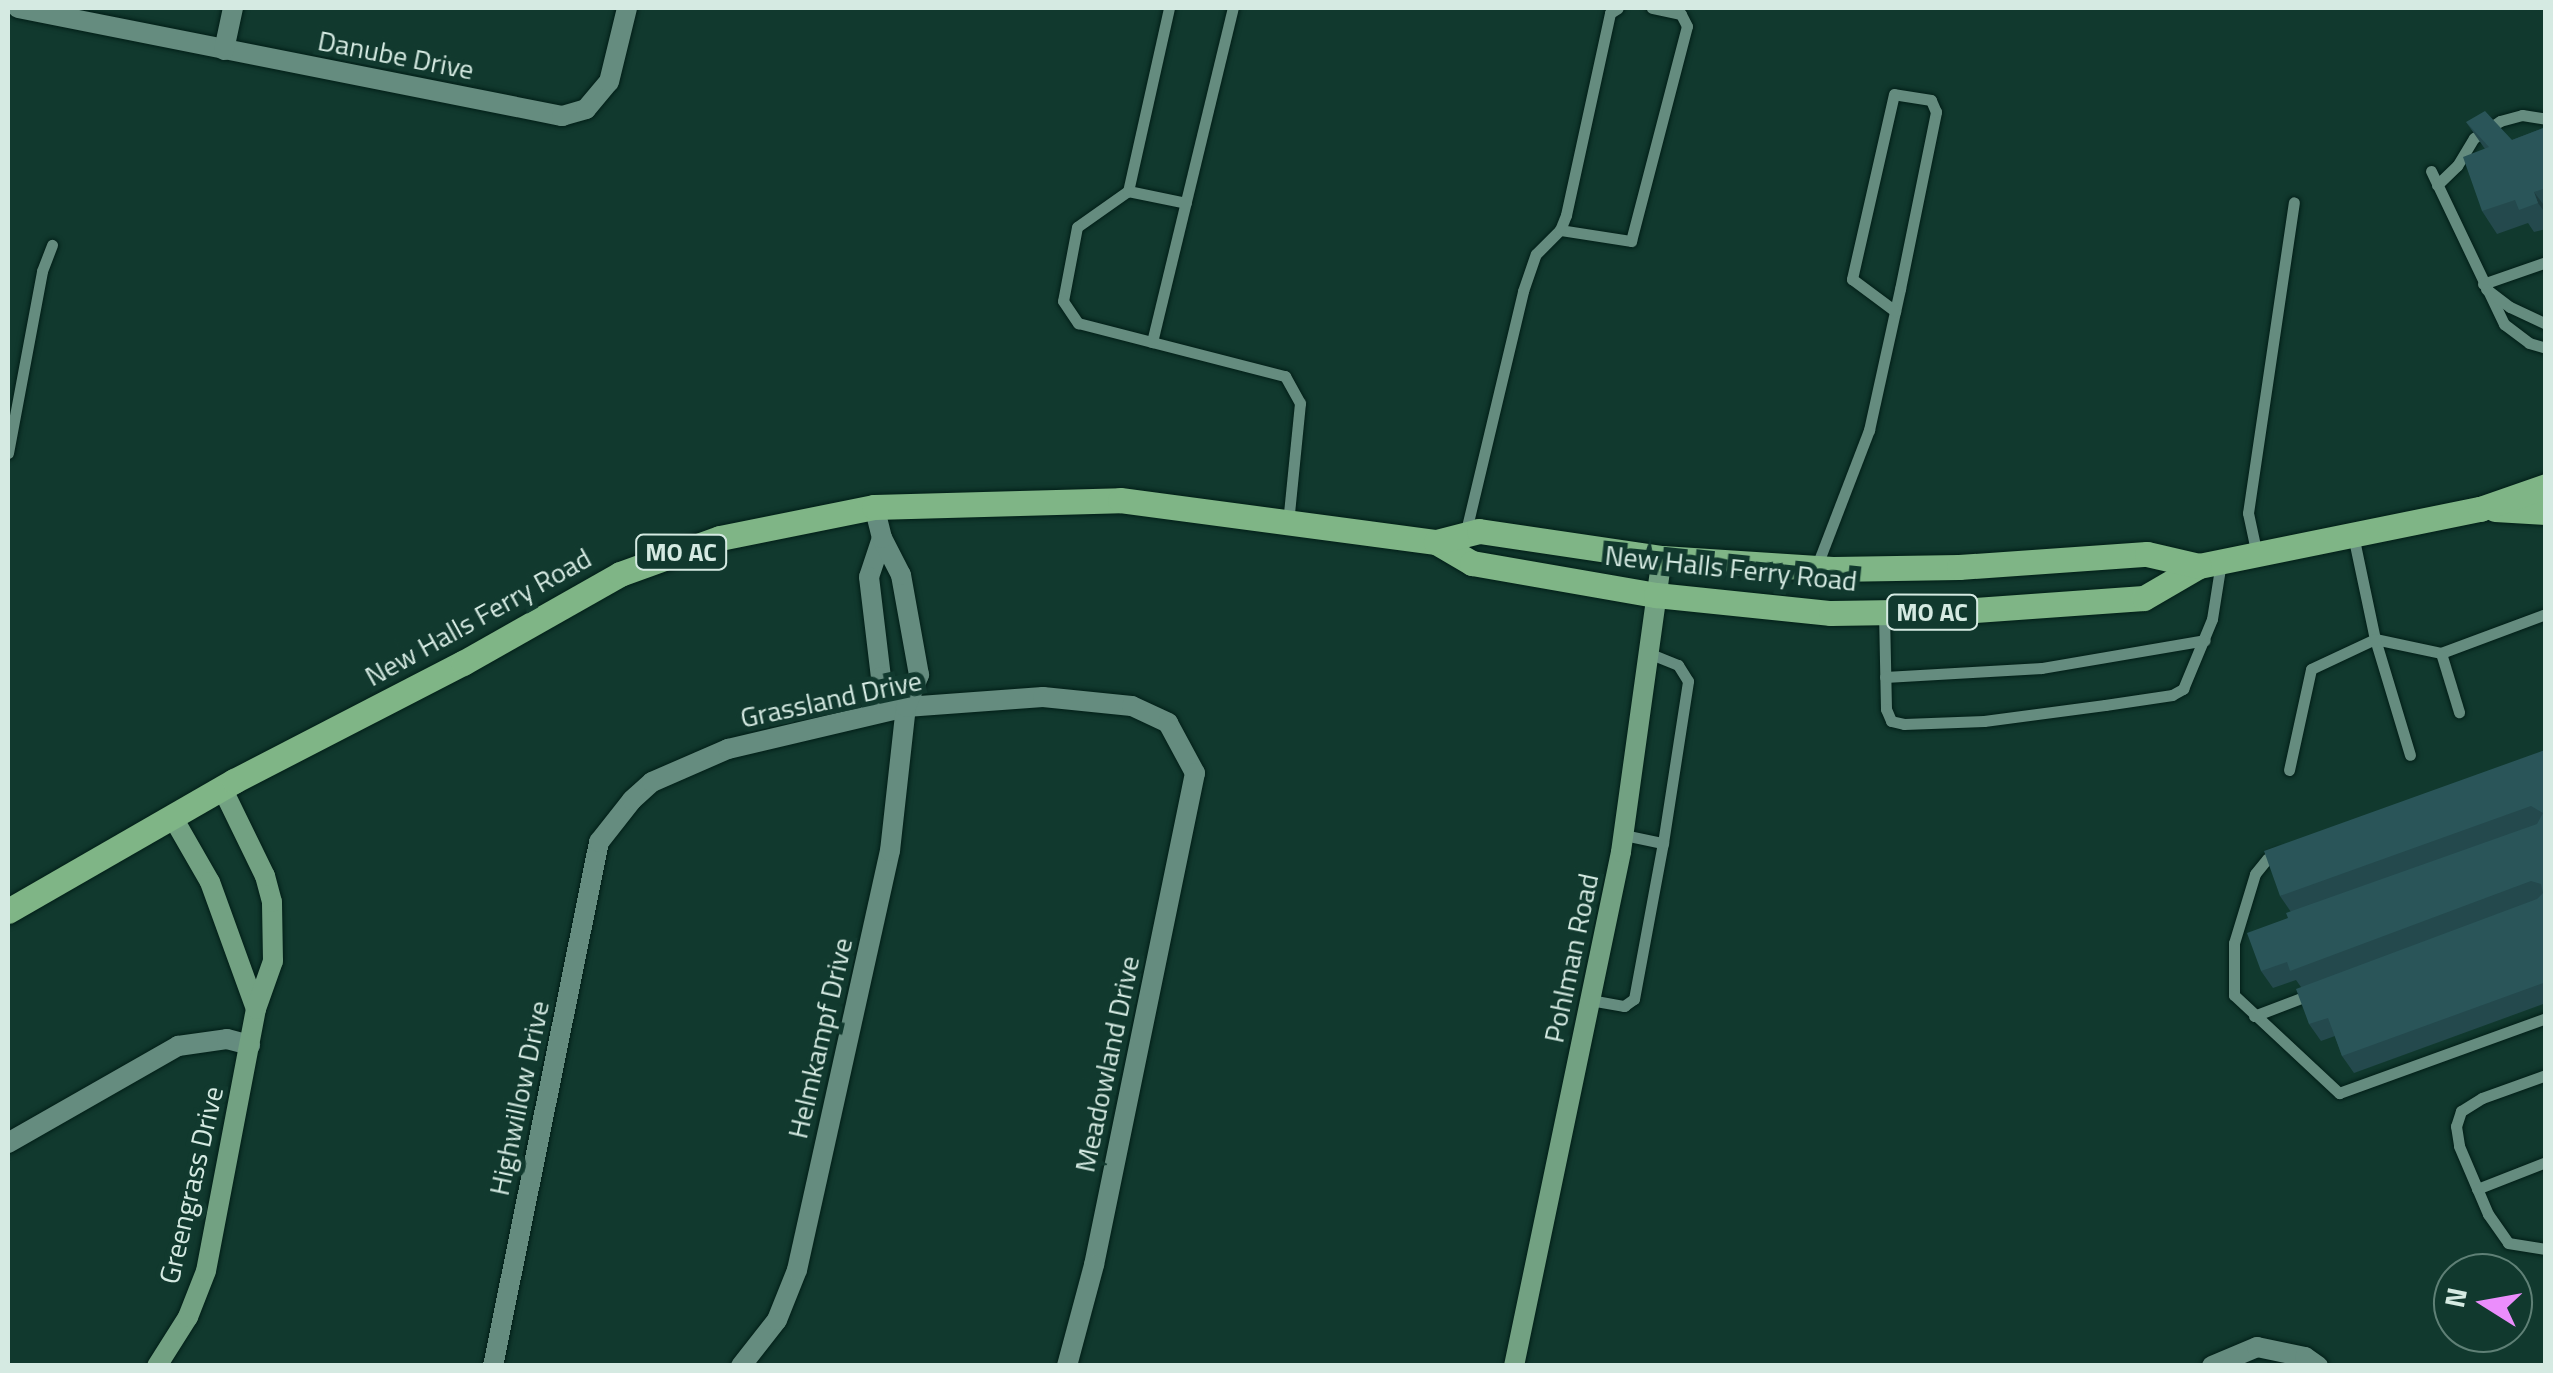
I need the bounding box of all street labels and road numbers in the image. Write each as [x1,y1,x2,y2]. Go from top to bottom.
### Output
street label: Danube Drive [315,23,477,87]
road number: MO AC [634,532,728,572]
street label: New Halls Ferry Road [1603,538,1859,598]
street label: New Halls Ferry Road [359,541,597,693]
road number: MO AC [1884,592,1980,632]
street label: Grassland Drive [737,663,925,735]
street label: Pohlman Road [1537,870,1605,1046]
street label: Helmkampf Drive [781,934,859,1142]
street label: Meadowland Drive [1068,953,1146,1175]
street label: Highwillow Drive [482,998,556,1198]
street label: Greengrass Drive [152,1083,230,1287]

